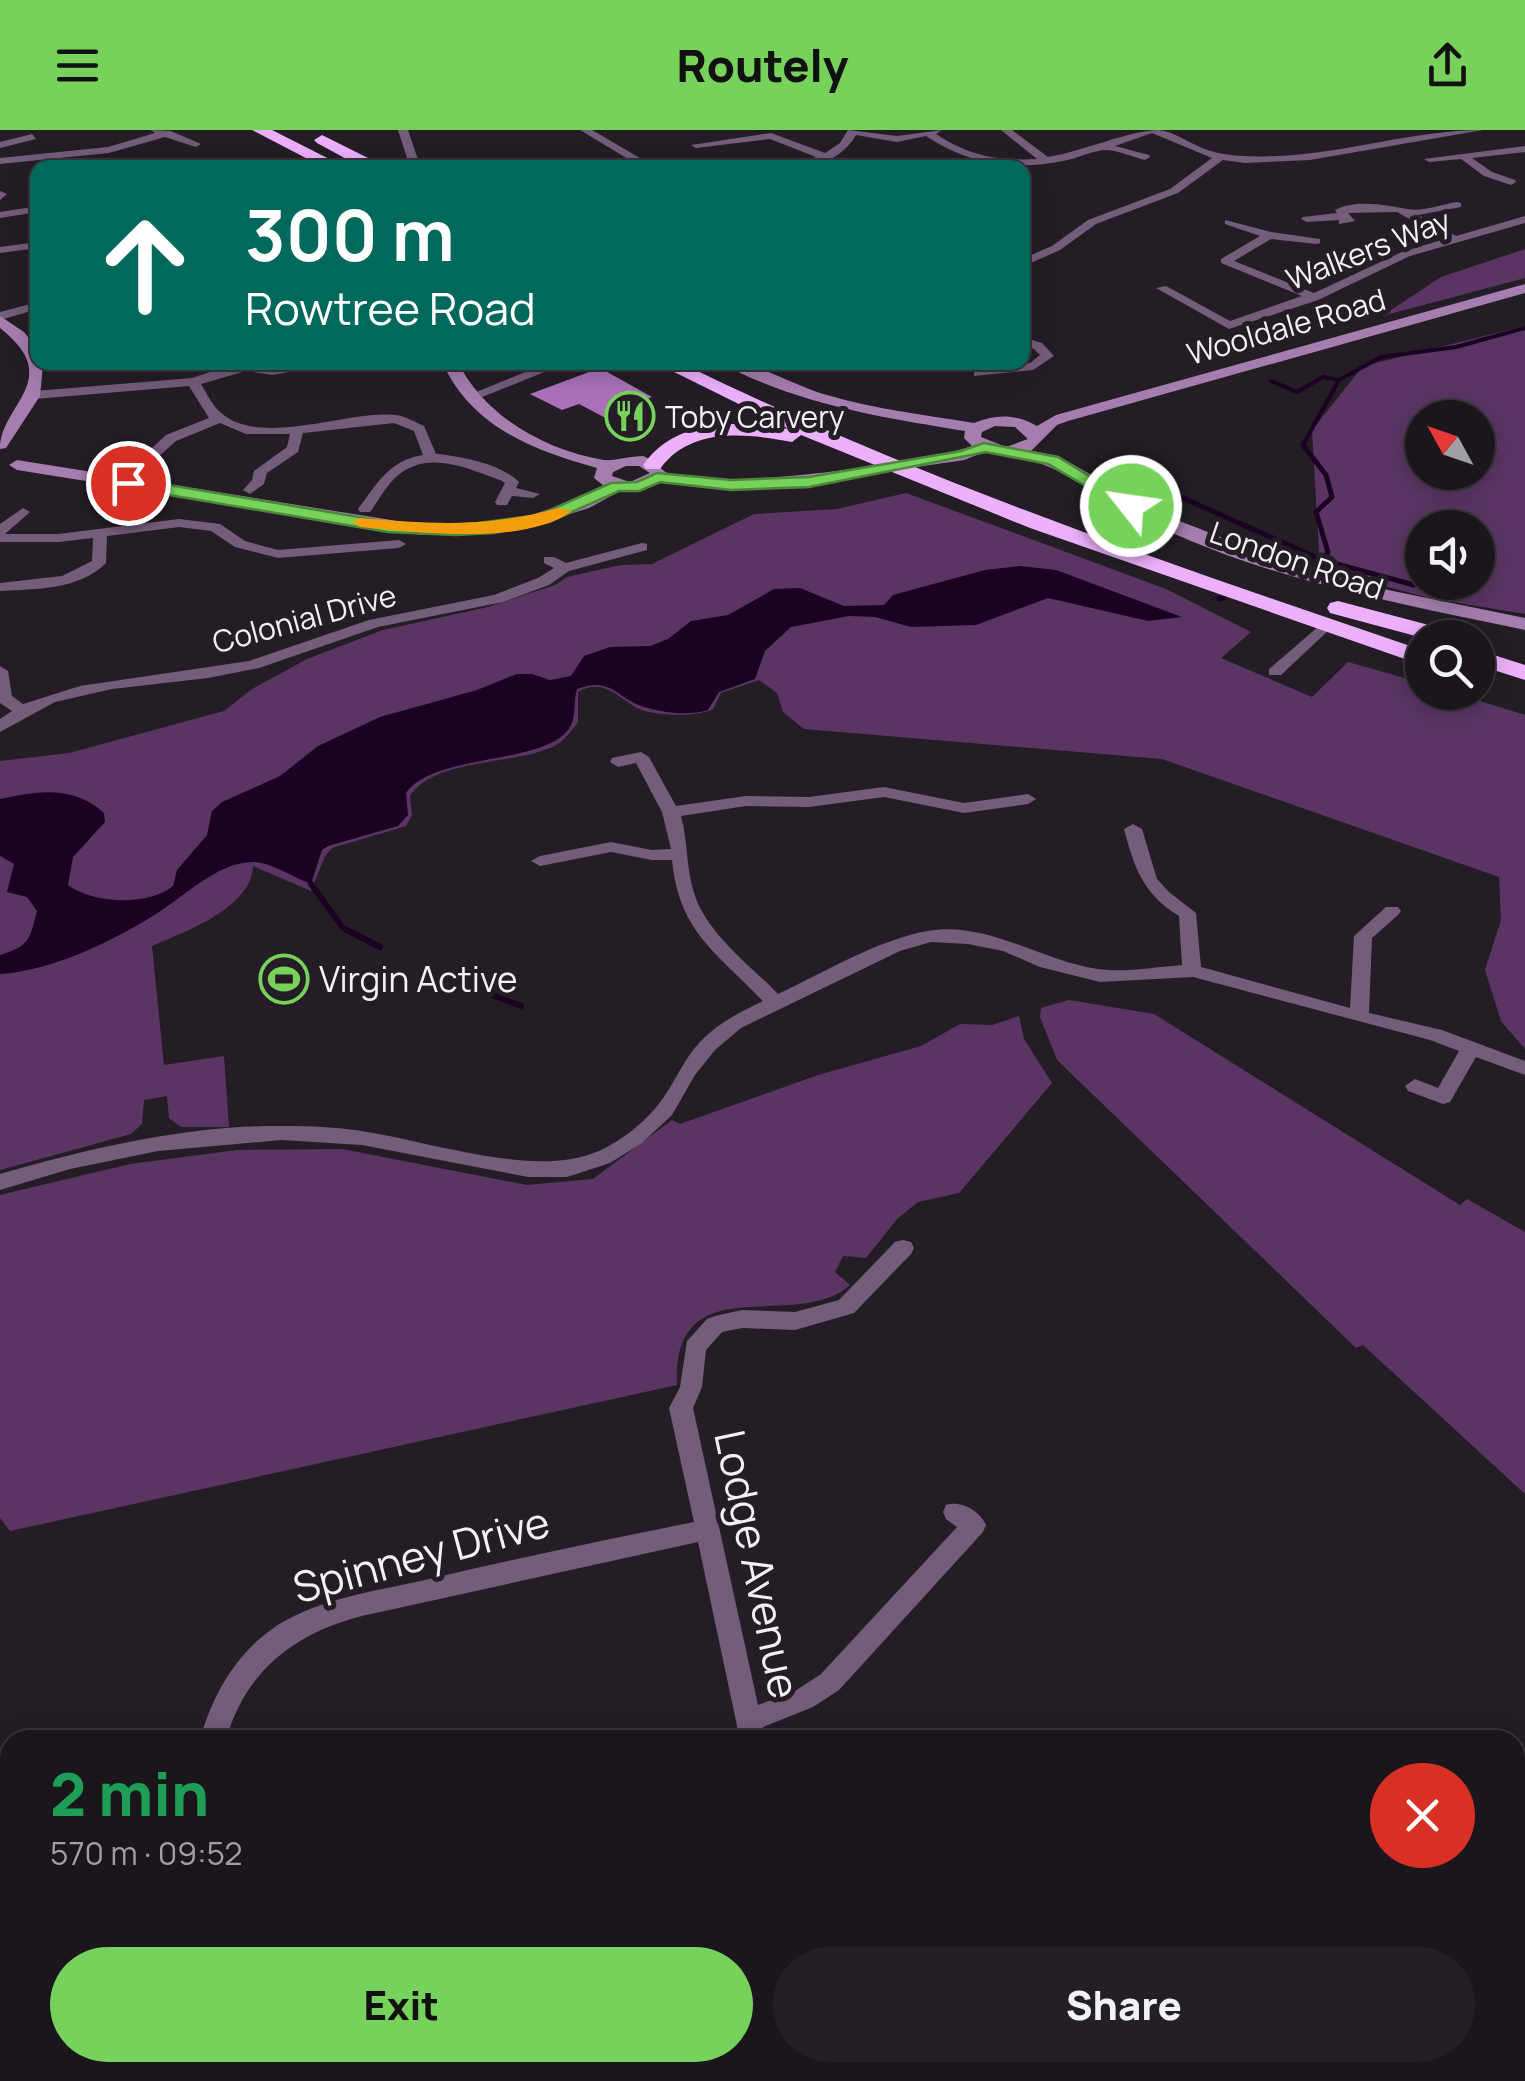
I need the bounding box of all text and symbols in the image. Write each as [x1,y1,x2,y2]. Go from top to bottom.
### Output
text: Routely [677,34,848,96]
icon: menu [50,38,105,93]
icon: share [1420,38,1475,93]
text: 300 m [245,186,455,282]
street label: Walkers Way [1280,199,1456,299]
icon: ahead [80,200,210,330]
text: Rowtree Road [245,277,536,339]
street label: Wooldale Road [1182,278,1390,374]
restaurant icon: Toby Carvery [604,390,656,442]
place label: Toby Carvery [665,396,845,437]
north arrow [1405,400,1495,490]
map controls [1405,400,1495,710]
pin [86,441,171,526]
position arrow [1079,454,1183,558]
icon: arrive [101,456,156,511]
button: sound [1405,510,1495,600]
street label: London Road [1205,511,1389,609]
street label: Colonial Drive [208,574,400,662]
button: search [1405,620,1495,710]
sports icon: Virgin Active [258,953,310,1005]
place label: Virgin Active [319,955,517,1003]
street label: Lodge Avenue [701,1425,815,1703]
street label: Spinney Drive [286,1492,556,1616]
text: 2 min [50,1752,209,1834]
button: close [1370,1763,1475,1868]
text: 570 m · 09:52 [50,1831,242,1875]
button: Exit [50,1947,753,2062]
button: Share [773,1947,1475,2062]

